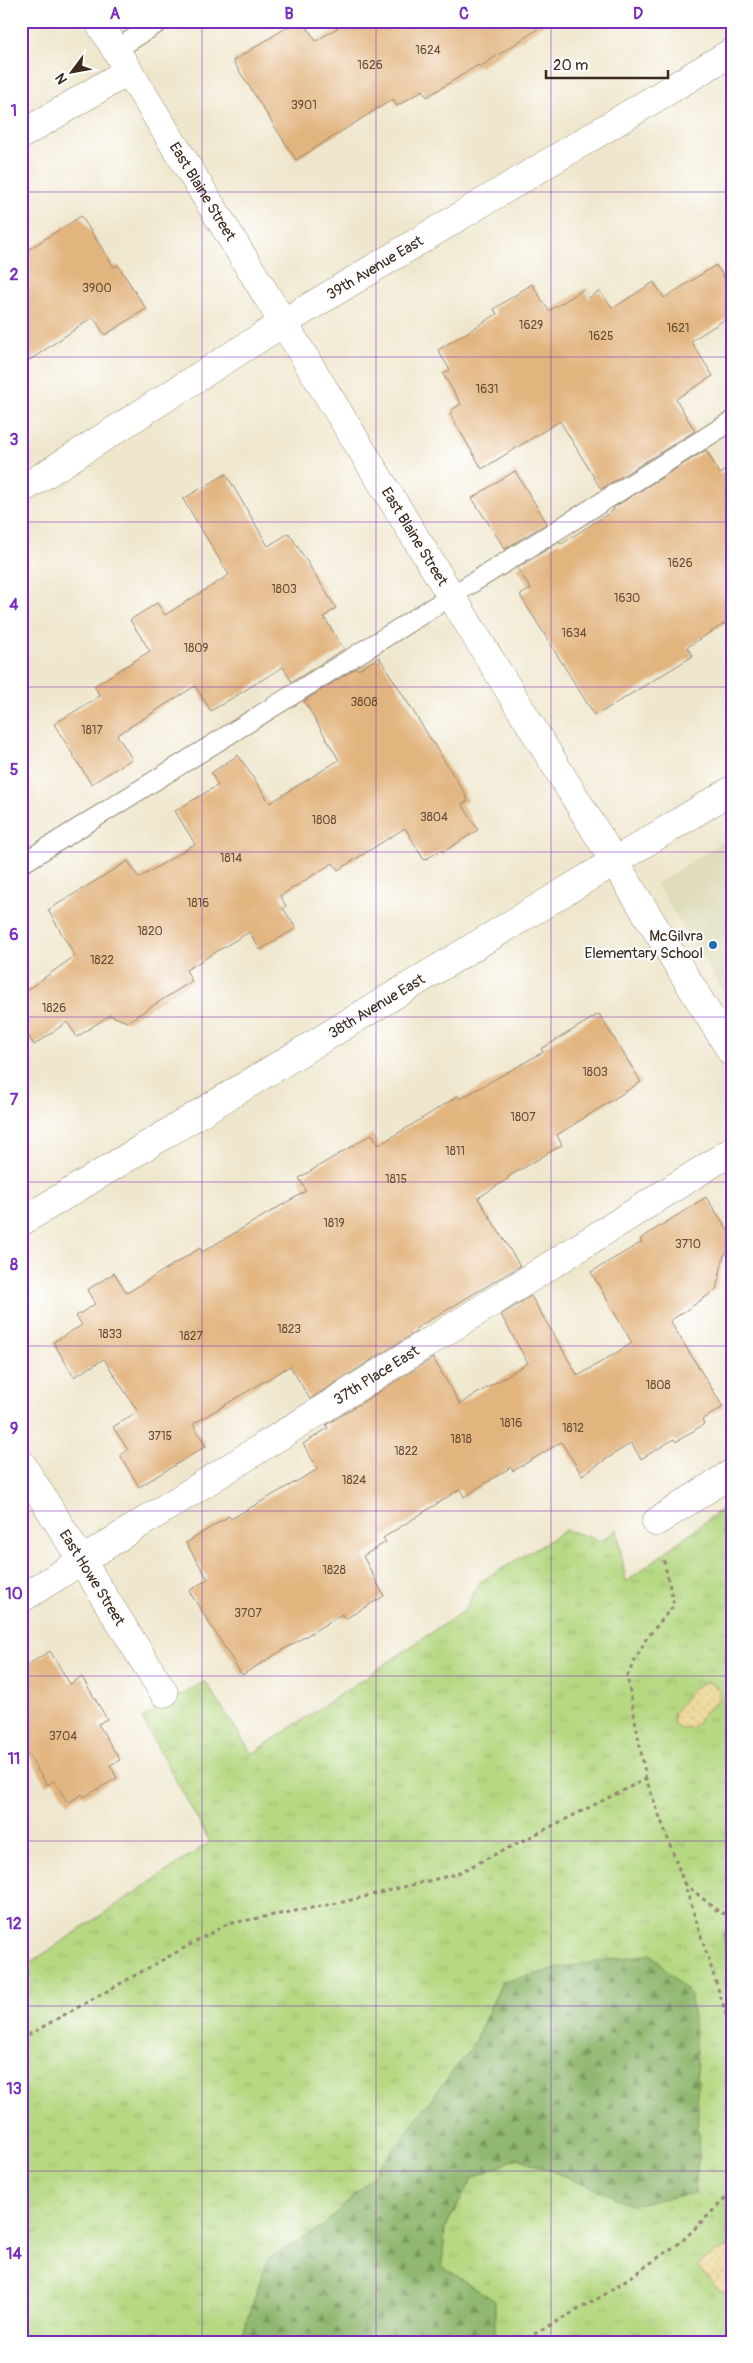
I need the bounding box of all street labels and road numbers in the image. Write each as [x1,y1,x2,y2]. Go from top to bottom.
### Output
street label: East Blaine Street [165,139,241,245]
street label: 39th Avenue East [323,231,427,304]
street label: East Blaine Street [377,484,453,590]
street label: 38th Avenue East [325,969,429,1042]
street label: 37th Place East [330,1341,423,1409]
street label: East Howe Street [55,1526,130,1630]

